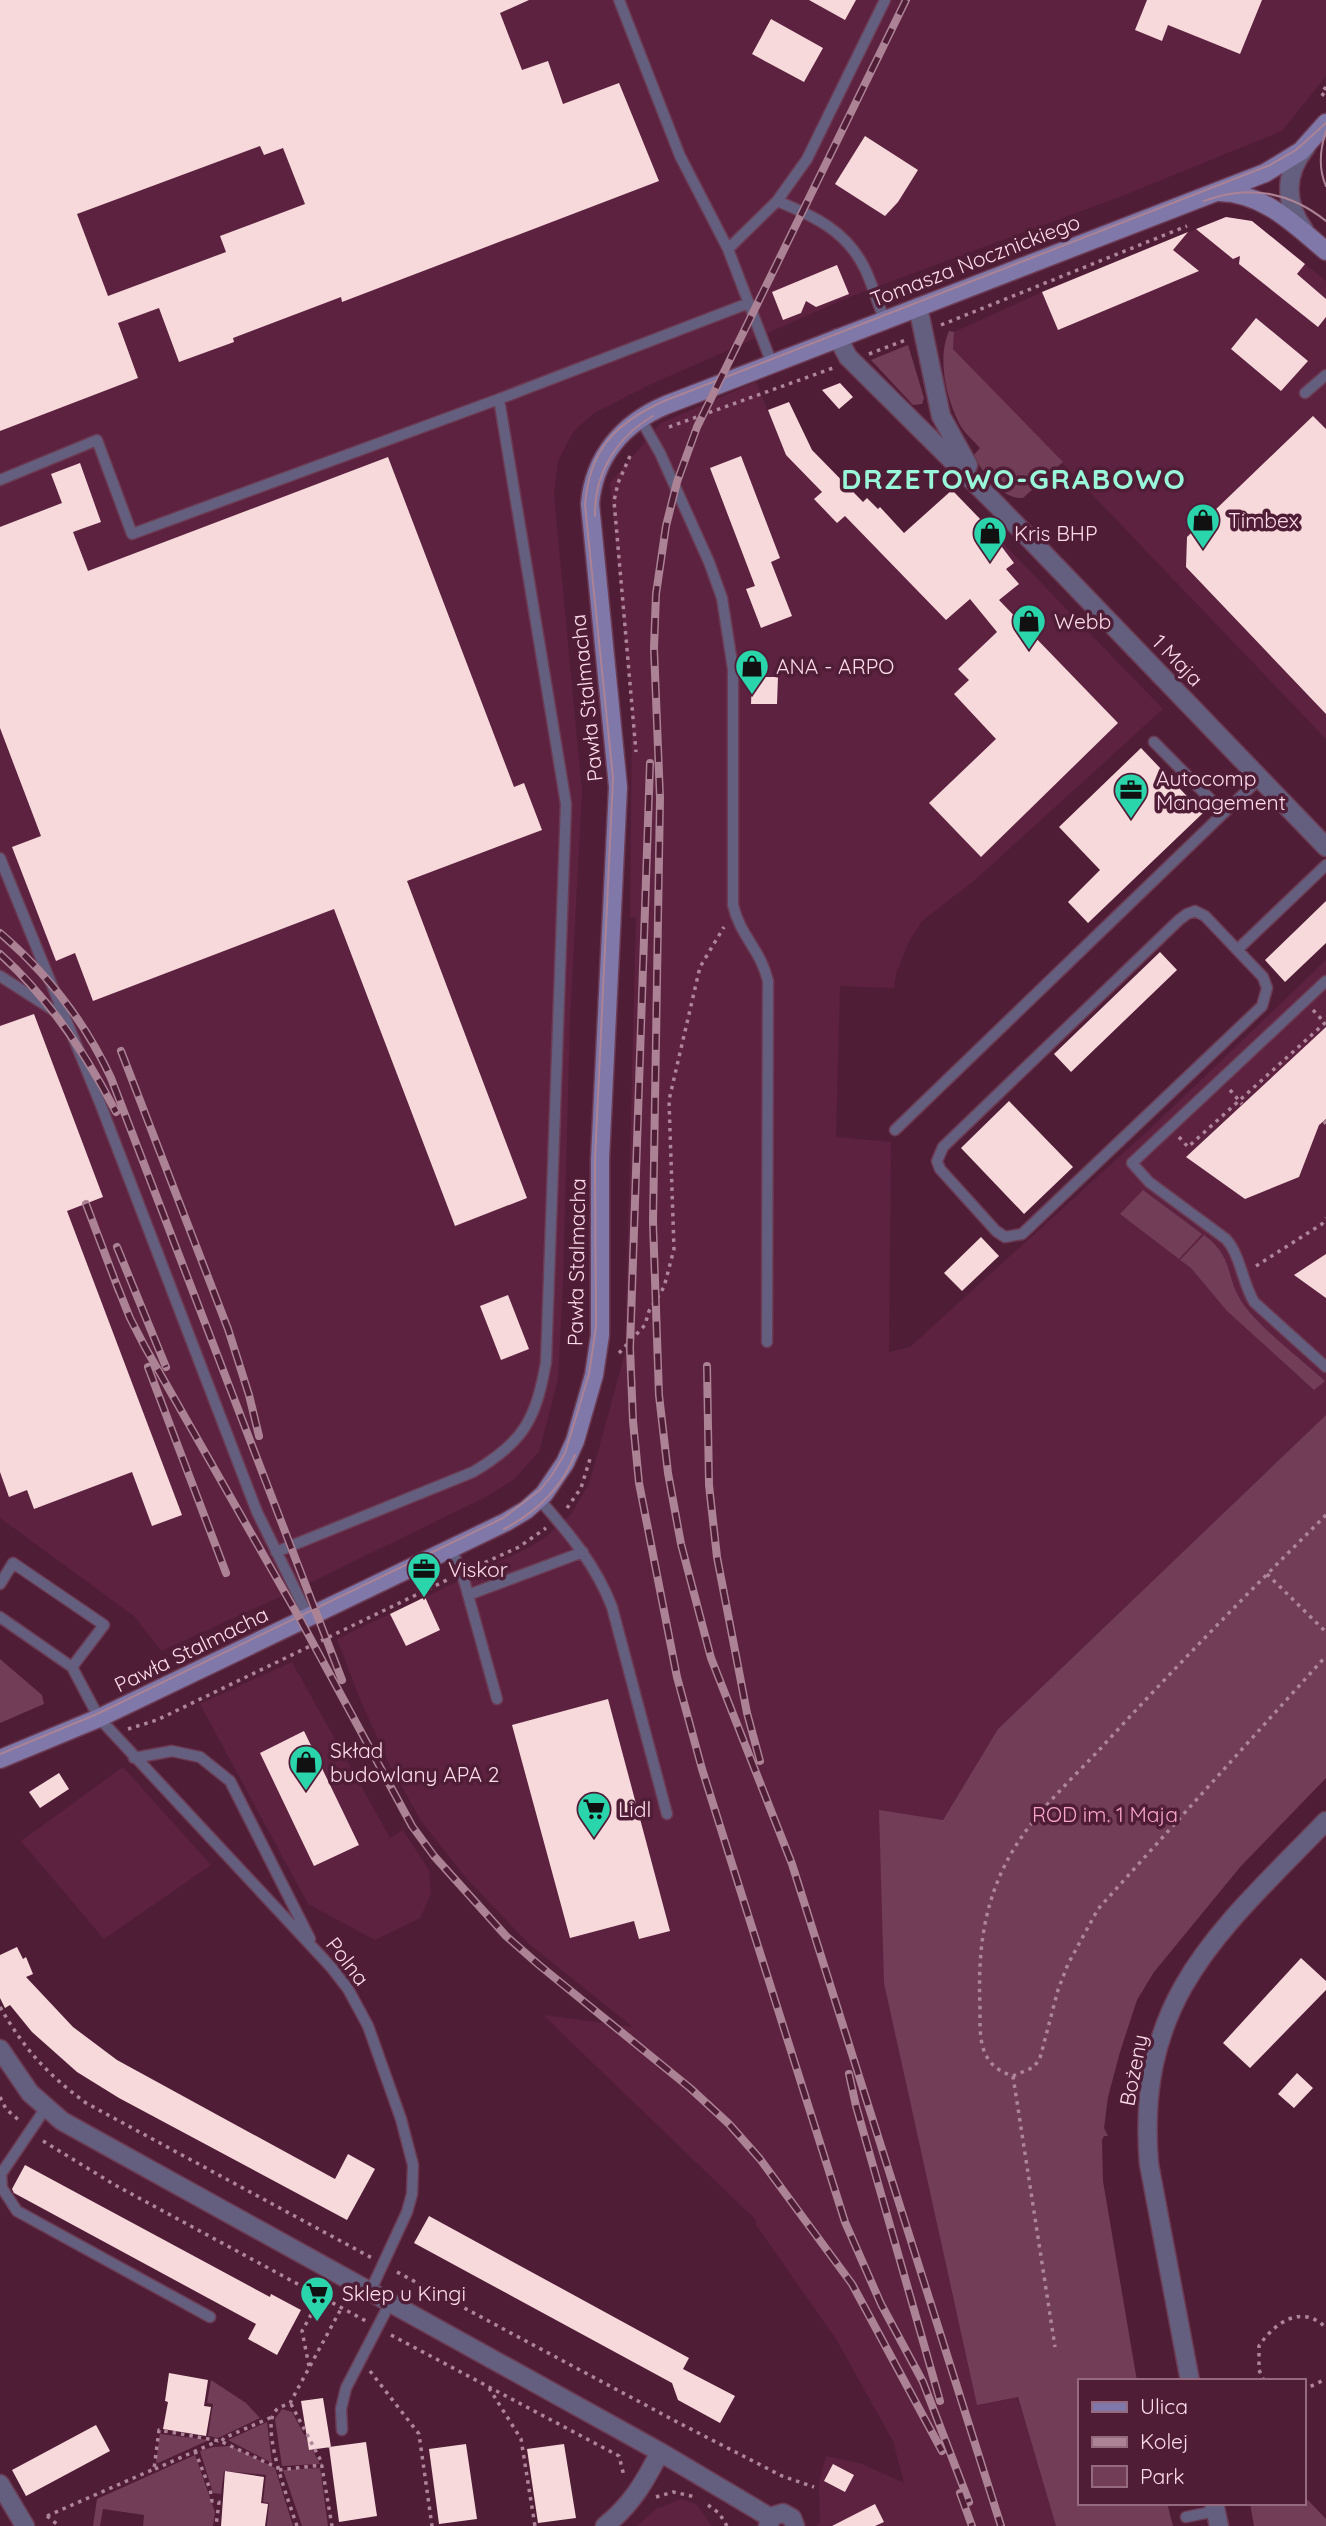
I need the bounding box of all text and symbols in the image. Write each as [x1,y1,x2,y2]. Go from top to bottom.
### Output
street label: Tomasza Nocznickiego [867,208,1083,312]
district label: DRZETOWO-GRABOWO [841,461,1187,496]
shop icon: Timbex [1184,501,1222,550]
place label: Timbex [1228,507,1299,533]
shop icon: Kris BHP [971,514,1009,563]
place label: Kris BHP [1014,520,1097,546]
shop icon: Webb [1010,602,1048,651]
place label: Webb [1054,608,1111,634]
street label: Pawła Stalmacha [564,613,608,783]
street label: 1 Maja [1147,629,1209,691]
shop icon: ANA - ARPO [733,647,771,696]
place label: ANA - ARPO [776,653,894,679]
place label: Autocomp Management [1156,765,1286,815]
office icon: Autocomp Management [1112,771,1150,820]
street label: Pawła Stalmacha [562,1178,590,1346]
office icon: Viskor [405,1550,443,1599]
place label: Viskor [448,1556,508,1582]
street label: Pawła Stalmacha [110,1600,272,1698]
place label: Skład budowlany APA 2 [330,1737,499,1787]
shop icon: Skład budowlany APA 2 [287,1743,325,1792]
supermarket icon: Lidl [575,1790,613,1839]
place label: Lidl [618,1796,651,1822]
park label: ROD im. 1 Maja [1032,1801,1178,1827]
street label: Polna [321,1931,375,1991]
street label: Bożeny [1113,2032,1153,2108]
supermarket icon: Sklep u Kingi [298,2274,336,2323]
place label: Sklep u Kingi [342,2280,466,2306]
legend [1078,2379,1305,2505]
text: Ulica [1140,2393,1188,2419]
text: Kolej [1140,2428,1189,2454]
text: Park [1140,2463,1184,2489]

